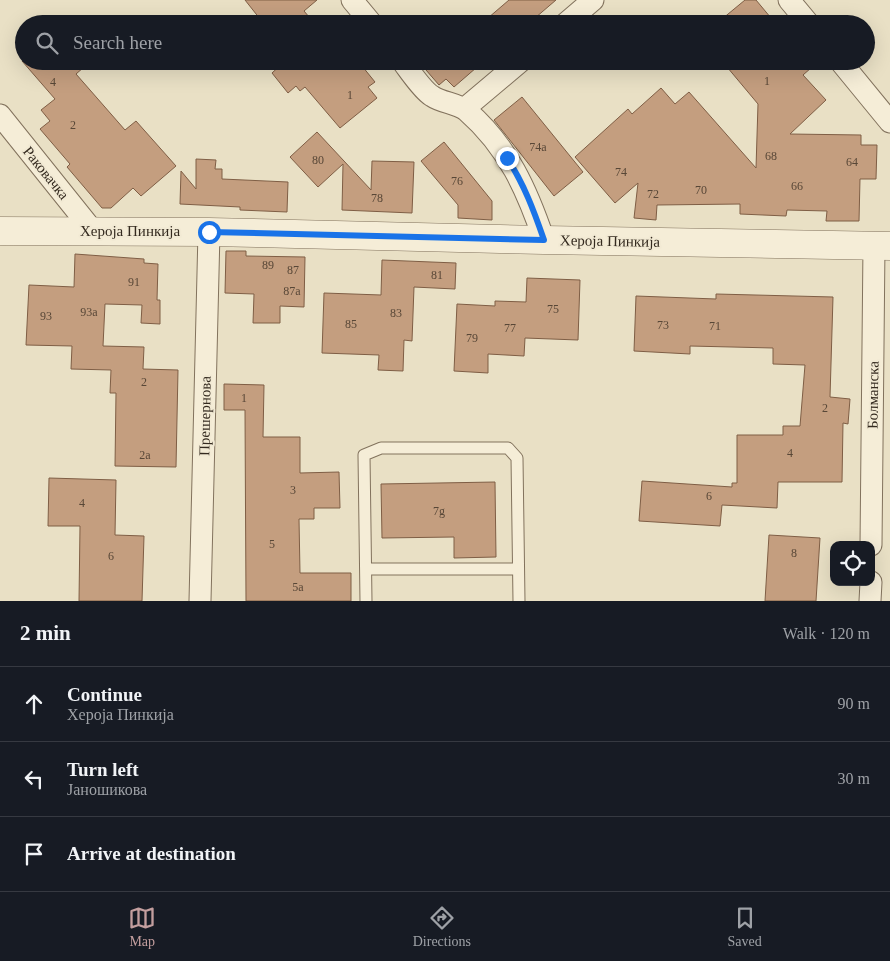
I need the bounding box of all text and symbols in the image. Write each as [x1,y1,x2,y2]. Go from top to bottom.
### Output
search box [15,15,875,70]
icon: search [33,29,61,57]
text: Search here [73,32,162,53]
house number: 1 [764,74,770,88]
house number: 4 [50,75,56,89]
house number: 1 [347,88,353,102]
house number: 2 [70,118,76,132]
house number: 74a [529,140,547,154]
street label: Раковачка [20,143,72,203]
route end [496,147,519,170]
house number: 68 [765,149,777,163]
house number: 80 [312,153,324,167]
house number: 64 [846,155,858,169]
house number: 74 [615,165,627,179]
house number: 76 [451,174,463,188]
house number: 66 [791,179,803,193]
house number: 70 [695,183,707,197]
house number: 72 [647,187,659,201]
house number: 78 [371,191,383,205]
route start [198,221,221,244]
street label: Хероја Пинкија [80,223,180,239]
street label: Хероја Пинкија [560,232,661,250]
house number: 89 [262,258,274,272]
house number: 87 [287,263,299,277]
house number: 81 [431,268,443,282]
house number: 91 [128,275,140,289]
house number: 87a [283,284,301,298]
house number: 75 [547,302,559,316]
house number: 93a [80,305,98,319]
house number: 83 [390,306,402,320]
house number: 93 [40,309,52,323]
house number: 85 [345,317,357,331]
house number: 73 [657,318,669,332]
house number: 71 [709,319,721,333]
house number: 77 [504,321,516,335]
house number: 79 [466,331,478,345]
street label: Болманска [864,361,882,429]
house number: 2 [141,375,147,389]
street label: Прешернова [196,376,214,456]
house number: 1 [241,391,247,405]
house number: 2 [822,401,828,415]
house number: 4 [787,446,793,460]
house number: 2a [139,448,151,462]
house number: 3 [290,483,296,497]
house number: 6 [706,489,712,503]
house number: 4 [79,496,85,510]
house number: 7g [433,504,445,518]
house number: 5 [269,537,275,551]
map controls [830,541,875,586]
button: locate [830,541,875,586]
house number: 8 [791,546,797,560]
house number: 6 [108,549,114,563]
house number: 5a [292,580,304,594]
text: 2 min [20,621,71,645]
text: Walk · 120 m [783,625,870,642]
text: Continue [67,684,142,705]
icon: ahead [20,690,48,718]
text: 90 m [838,695,870,712]
text: Хероја Пинкија [67,706,174,723]
text: Turn left [67,759,139,780]
icon: left [20,765,48,793]
text: 30 m [838,770,870,787]
text: Јаношикова [67,781,147,798]
icon: arrive [20,840,48,868]
text: Arrive at destination [67,843,236,864]
tab: Map [128,904,156,950]
tab: Directions [413,904,471,950]
tab: Saved [728,904,762,950]

